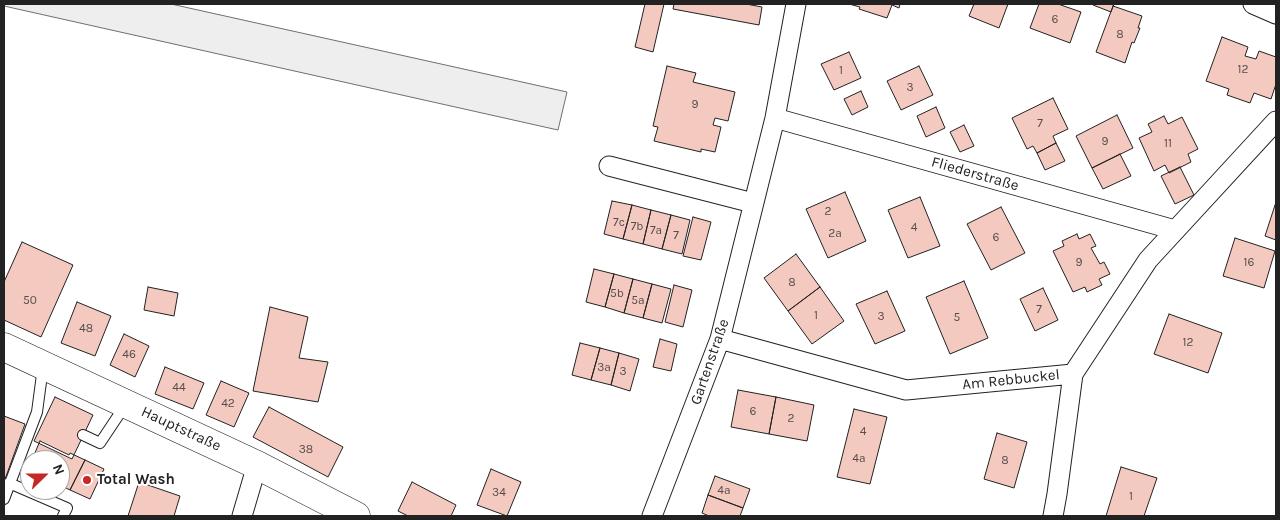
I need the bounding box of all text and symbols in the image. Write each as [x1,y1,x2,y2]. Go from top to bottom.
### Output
house number: 6 [1052,13,1058,27]
house number: 8 [1116,28,1124,42]
house number: 12 [1238,63,1248,77]
house number: 1 [839,64,843,78]
house number: 3 [906,81,914,95]
house number: 9 [692,98,698,112]
house number: 7 [1037,117,1043,131]
house number: 9 [1102,135,1108,149]
house number: 11 [1164,137,1172,151]
street label: Fliederstraße [929,153,1021,195]
house number: 2 [825,205,831,219]
house number: 7c [613,216,625,230]
house number: 7b [631,220,643,234]
house number: 4 [911,221,917,235]
house number: 7a [650,224,662,238]
house number: 2a [828,227,842,241]
house number: 7 [673,229,679,243]
house number: 6 [993,231,999,245]
house number: 9 [1076,256,1082,270]
house number: 16 [1244,256,1254,270]
house number: 8 [788,276,796,290]
house number: 5b [610,287,624,301]
house number: 50 [23,294,37,308]
house number: 5a [631,294,645,308]
house number: 7 [1036,303,1042,317]
house number: 1 [814,309,818,323]
house number: 3 [877,310,885,324]
house number: 5 [954,311,960,325]
street label: Gartenstraße [687,317,733,407]
house number: 48 [79,322,93,336]
house number: 12 [1183,336,1193,350]
house number: 46 [122,348,136,362]
house number: 3a [597,361,611,375]
house number: 3 [619,365,627,379]
street label: Am Rebbuckel [961,366,1061,394]
house number: 44 [172,381,186,395]
house number: 42 [221,397,235,411]
street label: Hauptstraße [138,403,224,455]
house number: 6 [750,405,756,419]
house number: 2 [788,412,794,426]
house number: 4 [860,425,866,439]
house number: 38 [299,443,313,457]
north arrow [20,450,70,500]
house number: 4a [852,452,866,466]
house number: 8 [1001,454,1009,468]
text: N [49,462,68,477]
place label: Total Wash [97,471,175,489]
marker: Total Wash [81,474,93,486]
house number: 4a [717,484,731,498]
house number: 34 [492,486,506,500]
house number: 1 [1129,490,1133,504]

